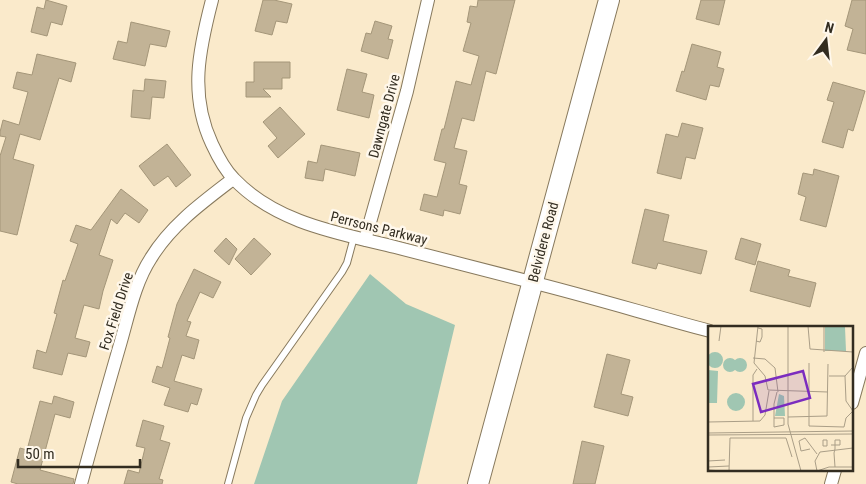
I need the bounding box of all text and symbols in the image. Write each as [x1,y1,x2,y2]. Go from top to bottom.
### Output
north arrow [801,15,851,65]
text: N [823,19,836,36]
street label: Dawngate Drive [365,72,403,160]
street label: Belvidere Road [525,200,561,284]
street label: Perrsons Parkway [329,208,429,248]
street label: Fox Field Drive [96,270,136,352]
inset map [708,326,854,472]
scale bar [18,436,140,468]
text: 50 m [25,445,55,463]

